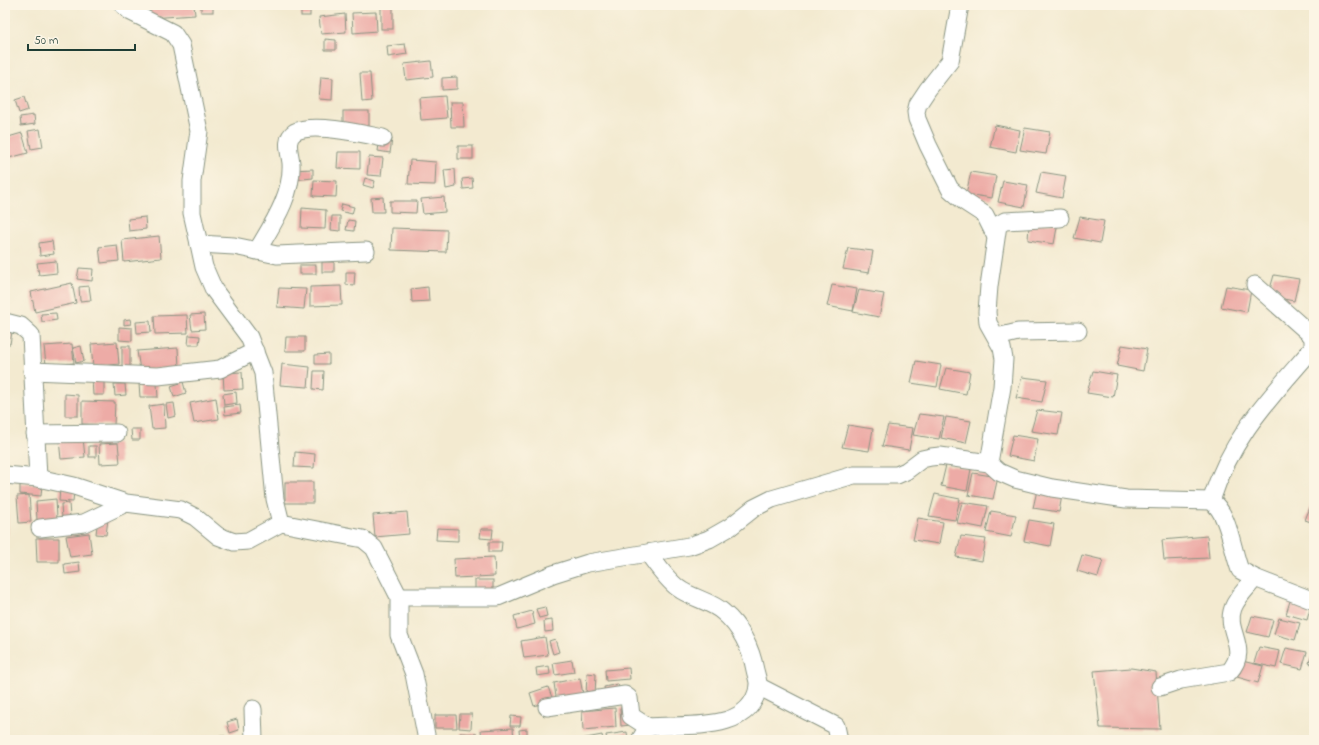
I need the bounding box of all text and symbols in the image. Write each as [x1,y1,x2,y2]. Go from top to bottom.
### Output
scale bar [28,26,135,52]
text: 50 m [34,32,58,50]

